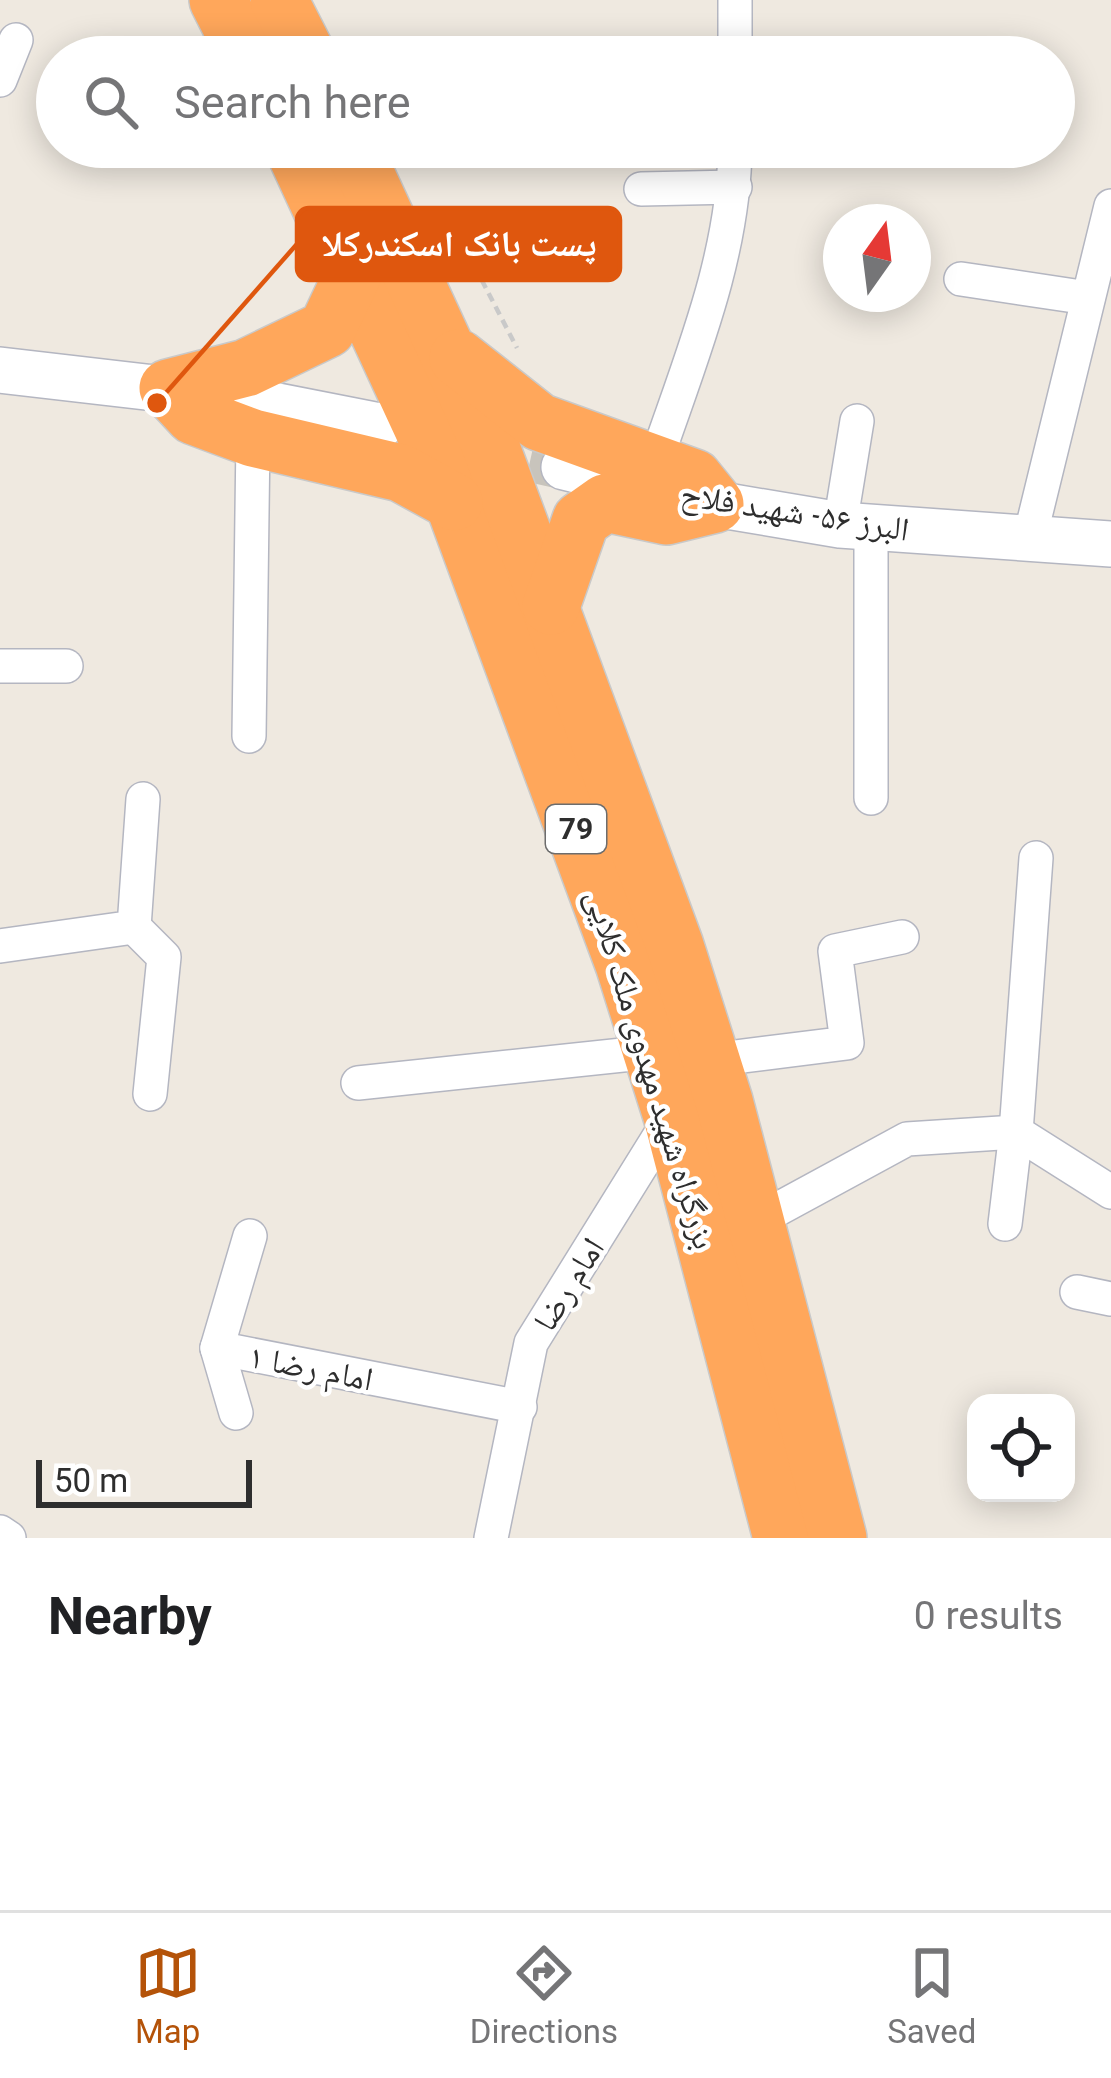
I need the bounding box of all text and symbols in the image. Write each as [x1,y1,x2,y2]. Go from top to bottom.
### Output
search box [36,36,1075,168]
icon: search [78,69,144,135]
text: Search here [174,76,411,129]
north arrow [823,204,931,312]
callout: پست بانک اسکندرکلا [297,208,620,280]
text: پست بانک اسکندرکلا [321,223,597,265]
street label: البرز ۵۶- شهید فلاح [678,474,912,550]
road number: 79 [546,805,606,853]
street label: بزرگراه شهید مهدوی ملک کلایی [577,885,725,1254]
street label: امام رضا [525,1230,614,1339]
street label: امام رضا ۱ [245,1336,376,1401]
map controls [967,1394,1075,1502]
button: locate [967,1394,1075,1502]
scale bar [36,1454,252,1507]
text: 50 m [54,1461,128,1500]
text: Nearby [48,1587,212,1646]
text: 0 results [914,1593,1063,1639]
tab: Map [135,1940,201,2051]
tab: Directions [470,1940,618,2051]
tab: Saved [887,1940,976,2051]

